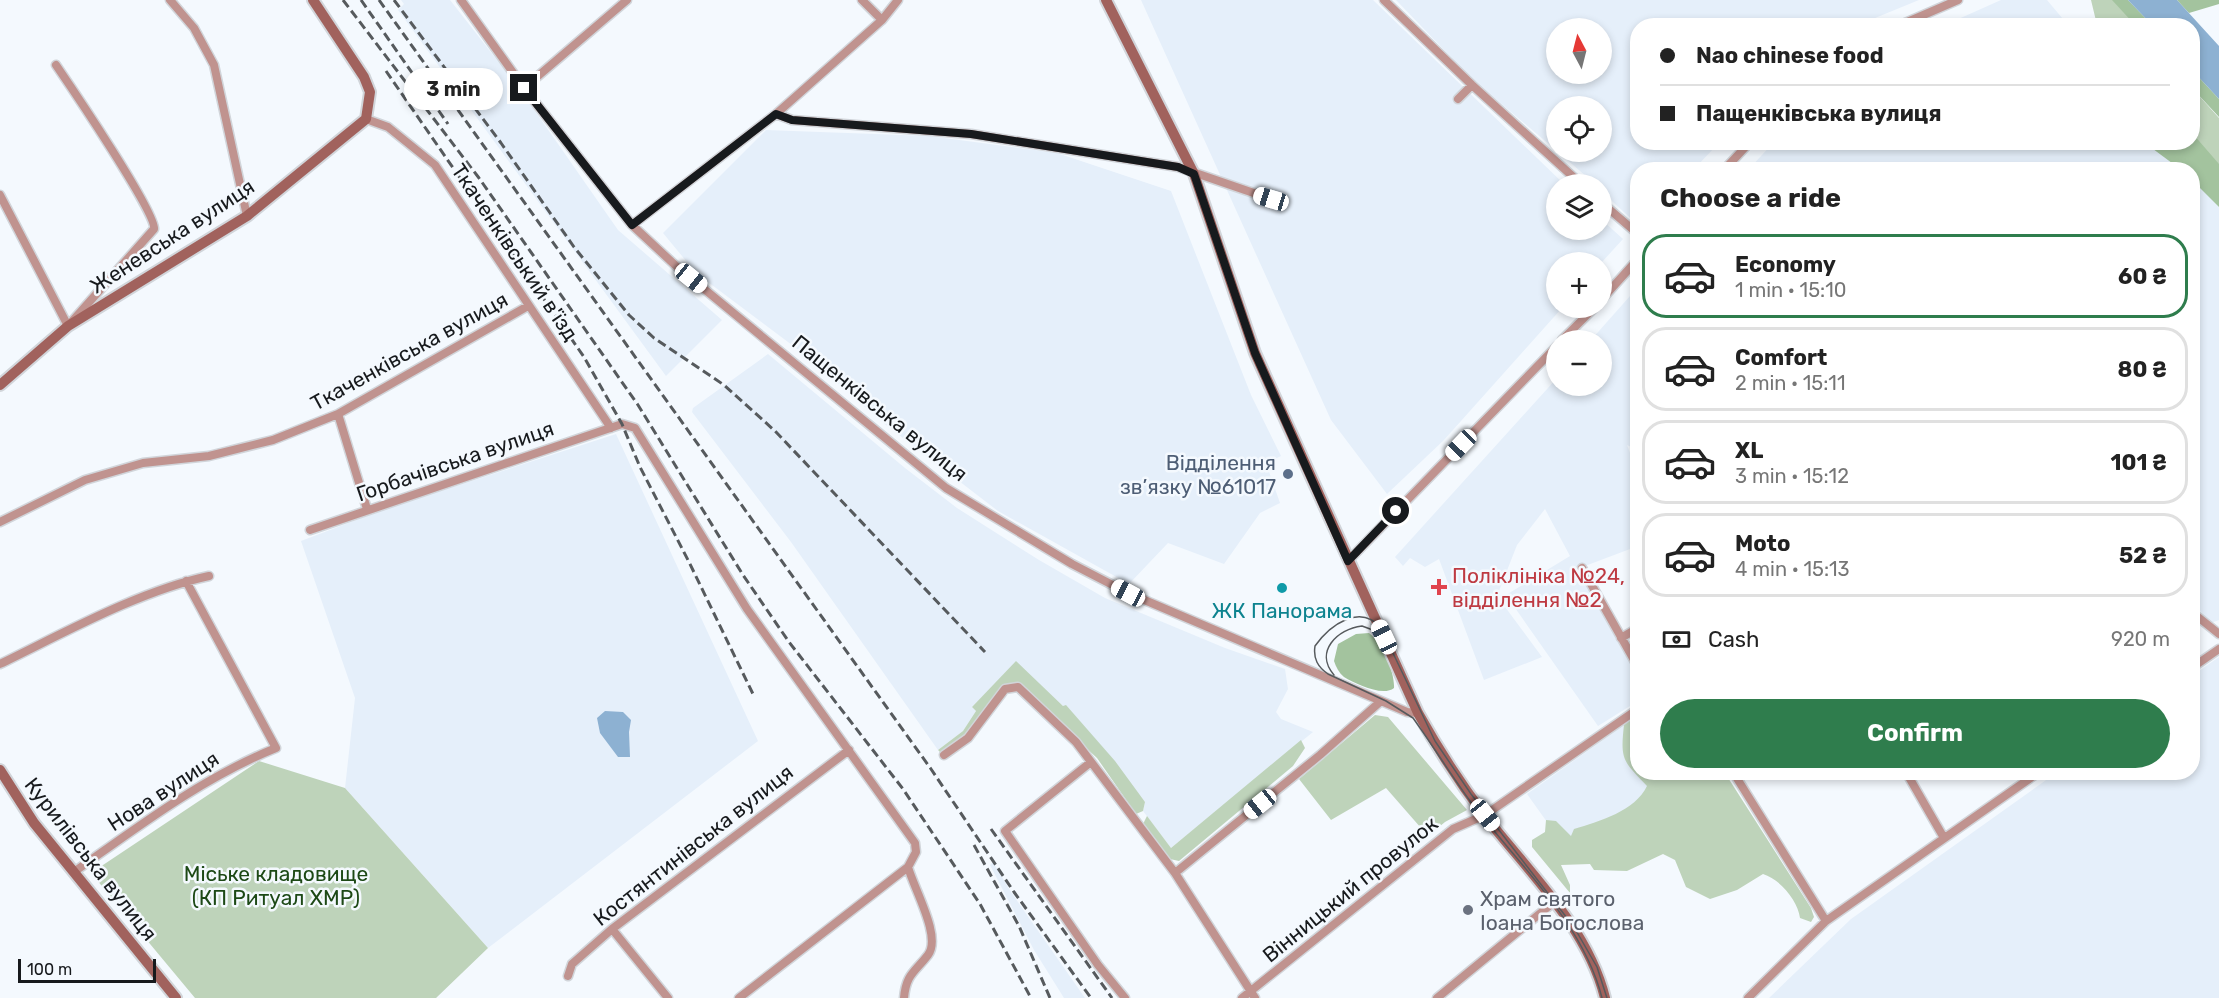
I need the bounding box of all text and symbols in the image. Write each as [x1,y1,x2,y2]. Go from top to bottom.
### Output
north arrow [1546,18,1612,84]
map controls [1546,18,1612,396]
text: Nao chinese food [1696,42,1884,69]
callout: 3 min [404,67,503,109]
route end [510,74,537,101]
text: 3 min [426,77,481,101]
button: locate [1546,96,1612,162]
text: Пащенківська вулиця [1696,100,1942,127]
street label: Ткаченківський в'їзд [446,159,584,345]
street label: Женевська вулиця [85,173,259,299]
button: layers [1546,174,1612,240]
text: Choose a ride [1660,182,1841,214]
car [1251,185,1291,213]
icon: car [1663,249,1717,303]
text: Economy [1735,251,1836,278]
button: + [1546,252,1612,318]
car [671,260,711,296]
text: 60 ₴ [2118,263,2167,290]
text: 1 min · 15:10 [1735,278,1846,302]
street label: Ткаченківська вулиця [306,286,512,416]
street label: Пащенківська вулиця [787,330,973,486]
button: − [1546,330,1612,396]
icon: car [1663,342,1717,396]
text: Comfort [1735,344,1827,371]
text: 80 ₴ [2118,356,2167,383]
text: 2 min · 15:11 [1735,371,1845,395]
street label: Горбачівська вулиця [353,415,557,507]
car [1442,426,1480,464]
icon: car [1663,435,1717,489]
text: XL [1735,437,1763,464]
text: 101 ₴ [2111,449,2167,476]
place label: Відділення зв’язку №61017 [1120,450,1276,499]
text: 3 min · 15:12 [1735,464,1849,488]
marker: Відділення зв’язку №61017 [1281,467,1295,481]
route start [1382,497,1409,524]
icon: car [1663,528,1717,582]
text: Moto [1735,530,1790,557]
text: 52 ₴ [2119,542,2167,569]
text: 4 min · 15:13 [1735,557,1850,581]
place label: Поліклініка №24, відділення №2 [1452,563,1625,612]
car [1108,577,1148,609]
marker: Поліклініка №24, відділення №2 [1430,578,1448,596]
marker: ЖК Панорама [1275,581,1289,595]
place label: ЖК Панорама [1212,598,1352,623]
car [1368,617,1400,657]
icon: cash [1660,623,1693,656]
text: Cash [1708,626,1759,653]
text: 920 m [2111,627,2170,651]
button: Confirm [1660,699,2170,768]
street label: Нова вулиця [103,746,223,836]
street label: Костянтинівська вулиця [588,759,798,931]
street label: Курилівська вулиця [19,772,163,946]
car [1240,786,1280,822]
car [1467,795,1503,835]
street label: Вінницький провулок [1257,811,1443,967]
park label: Міське кладовище (КП Ритуал ХМР) [184,861,368,910]
place label: Храм святого Іоана Богослова [1480,886,1644,935]
marker: Храм святого Іоана Богослова [1461,903,1475,917]
scale bar [18,956,156,984]
text: 100 m [27,960,72,979]

